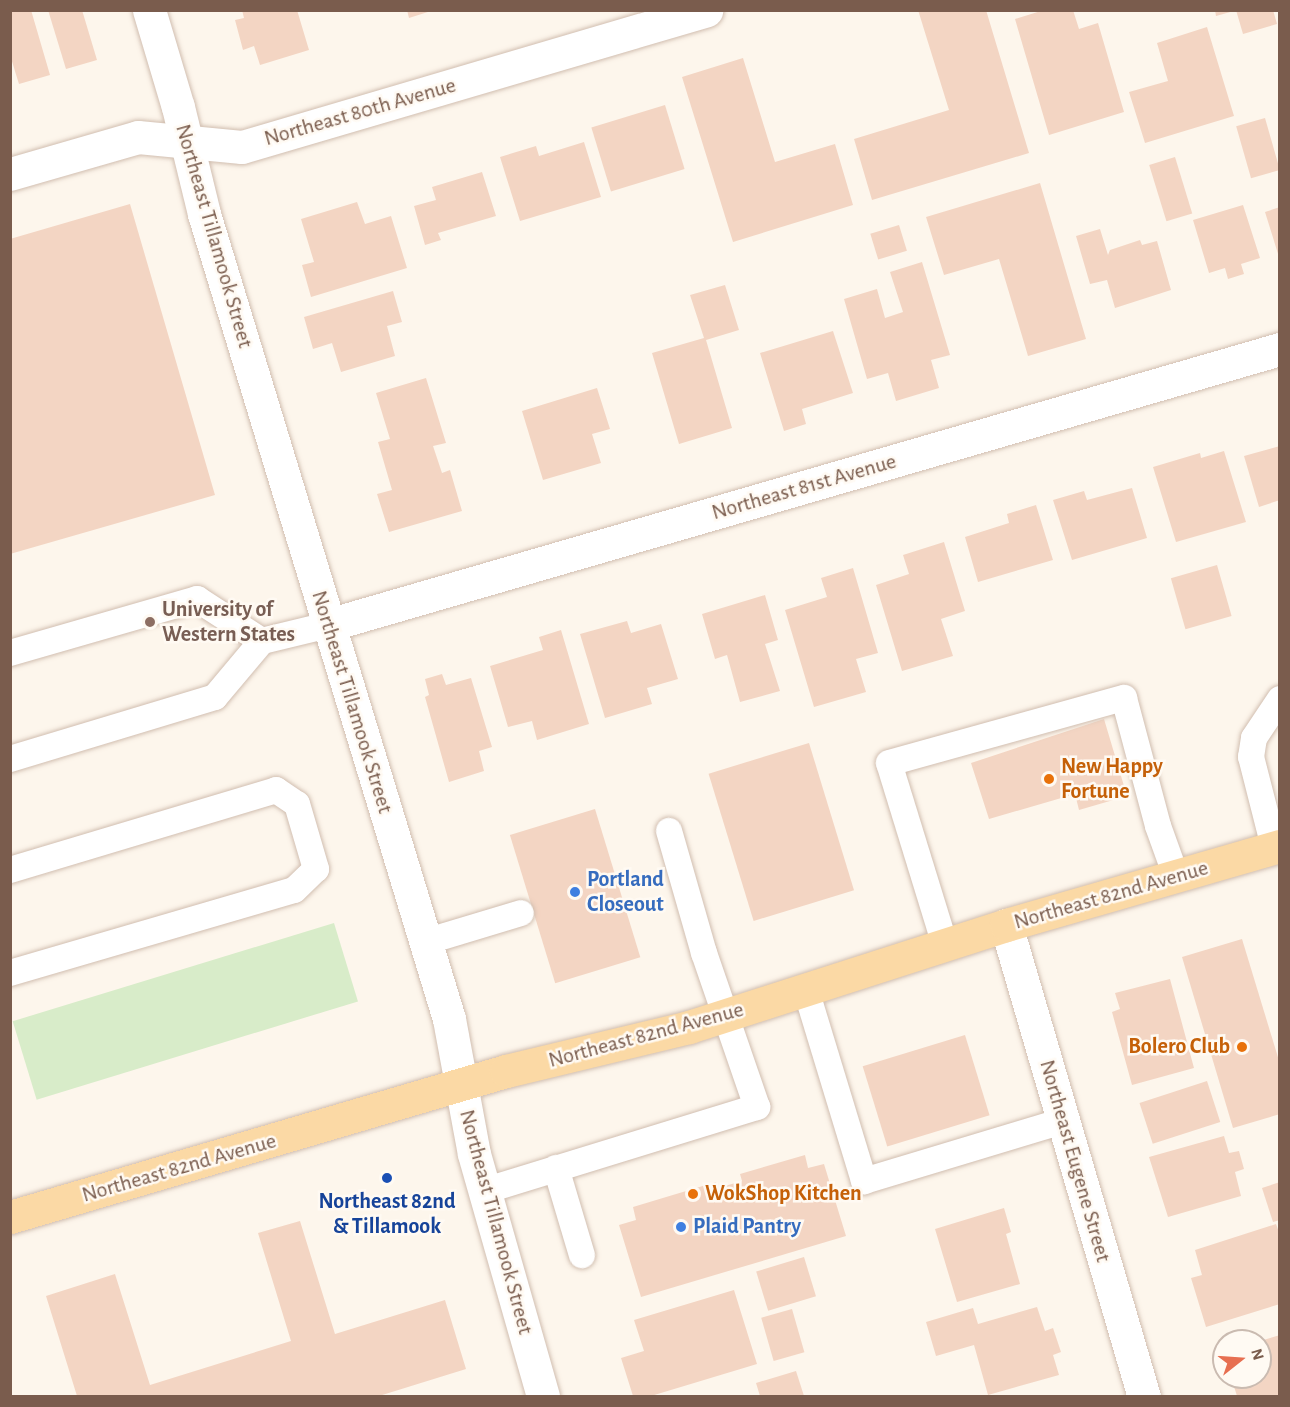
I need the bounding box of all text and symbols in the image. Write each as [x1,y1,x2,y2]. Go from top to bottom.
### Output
street label: Northeast 80th Avenue [261,72,459,152]
street label: Northeast Tillamook Street [169,121,259,351]
street label: Northeast 81st Avenue [709,448,899,526]
street label: Northeast Tillamook Street [306,587,398,817]
place label: University of Western States [162,596,295,648]
marker: University of Western States [143,615,157,629]
place label: New Happy Fortune [1061,753,1163,804]
marker: New Happy Fortune [1042,772,1056,786]
street label: Northeast 82nd Avenue [1011,855,1211,935]
place label: Portland Closeout [587,866,664,918]
marker: Portland Closeout [568,885,582,899]
street label: Northeast 82nd Avenue [546,996,746,1074]
place label: Bolero Club [1128,1034,1230,1060]
marker: Bolero Club [1235,1040,1249,1054]
street label: Northeast Eugene Street [1034,1057,1116,1265]
street label: Northeast Tillamook Street [453,1107,539,1337]
street label: Northeast 82nd Avenue [79,1128,279,1208]
marker: Northeast 82nd & Tillamook [380,1171,394,1185]
place label: WokShop Kitchen [705,1181,862,1207]
marker: WokShop Kitchen [686,1187,700,1201]
place label: Northeast 82nd & Tillamook [318,1188,456,1240]
place label: Plaid Pantry [693,1214,801,1240]
marker: Plaid Pantry [674,1220,688,1234]
north arrow [1212,1329,1272,1389]
text: N [1248,1347,1267,1362]

